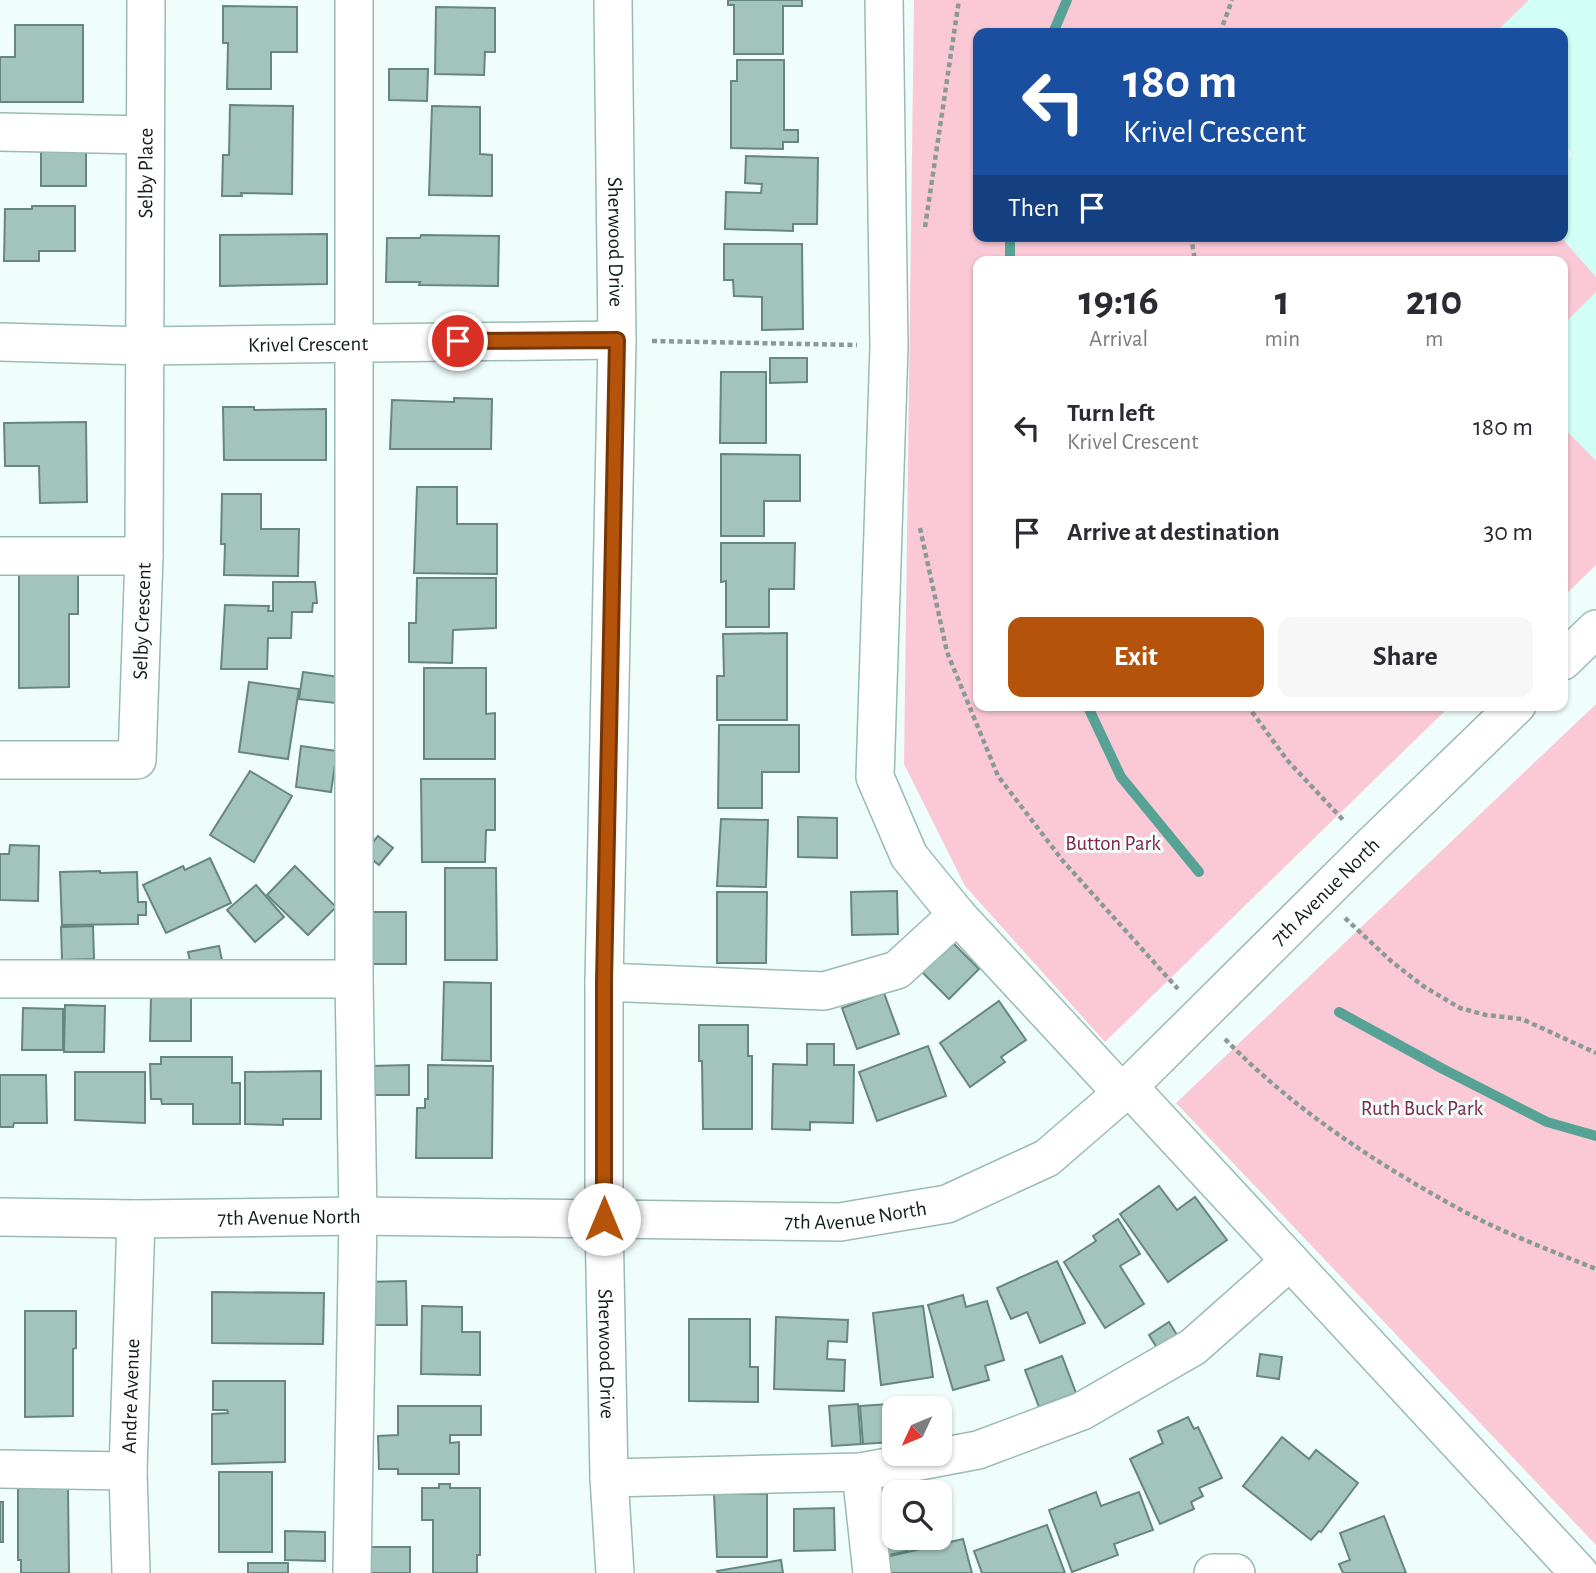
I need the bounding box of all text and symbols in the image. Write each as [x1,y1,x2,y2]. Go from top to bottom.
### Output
icon: left [1008,56,1099,147]
text: 180 m [1123,58,1237,107]
text: Krivel Crescent [1123,116,1306,148]
street label: Selby Place [135,128,157,219]
street label: Sherwood Drive [604,177,627,307]
icon: arrive [1073,189,1111,227]
text: Then [1008,195,1059,221]
text: 19:16 [1078,280,1159,322]
text: 1 [1275,280,1290,322]
text: 210 [1406,280,1462,322]
pin [428,311,488,371]
icon: arrive [439,322,477,360]
text: Arrival [1089,328,1148,351]
text: min [1264,328,1300,351]
text: m [1425,328,1443,351]
street label: Krivel Crescent [248,333,368,356]
text: Turn left [1067,400,1155,426]
icon: left [1008,409,1046,447]
text: 180 m [1473,414,1533,440]
text: Krivel Crescent [1067,431,1199,454]
icon: arrive [1008,514,1046,552]
text: Arrive at destination [1067,519,1280,545]
text: 30 m [1483,519,1533,545]
street label: Selby Crescent [130,562,155,680]
button: Exit [1008,617,1264,697]
button: Share [1278,617,1533,697]
park label: Button Park [1065,833,1161,854]
street label: 7th Avenue North [1267,834,1384,950]
park label: Ruth Buck Park [1361,1098,1484,1119]
position arrow [567,1182,641,1256]
street label: 7th Avenue North [784,1198,928,1233]
street label: 7th Avenue North [217,1206,361,1229]
street label: Sherwood Drive [594,1289,618,1419]
street label: Andre Avenue [119,1338,143,1454]
north arrow [882,1396,952,1466]
map controls [882,1396,952,1550]
button: search [882,1480,952,1550]

